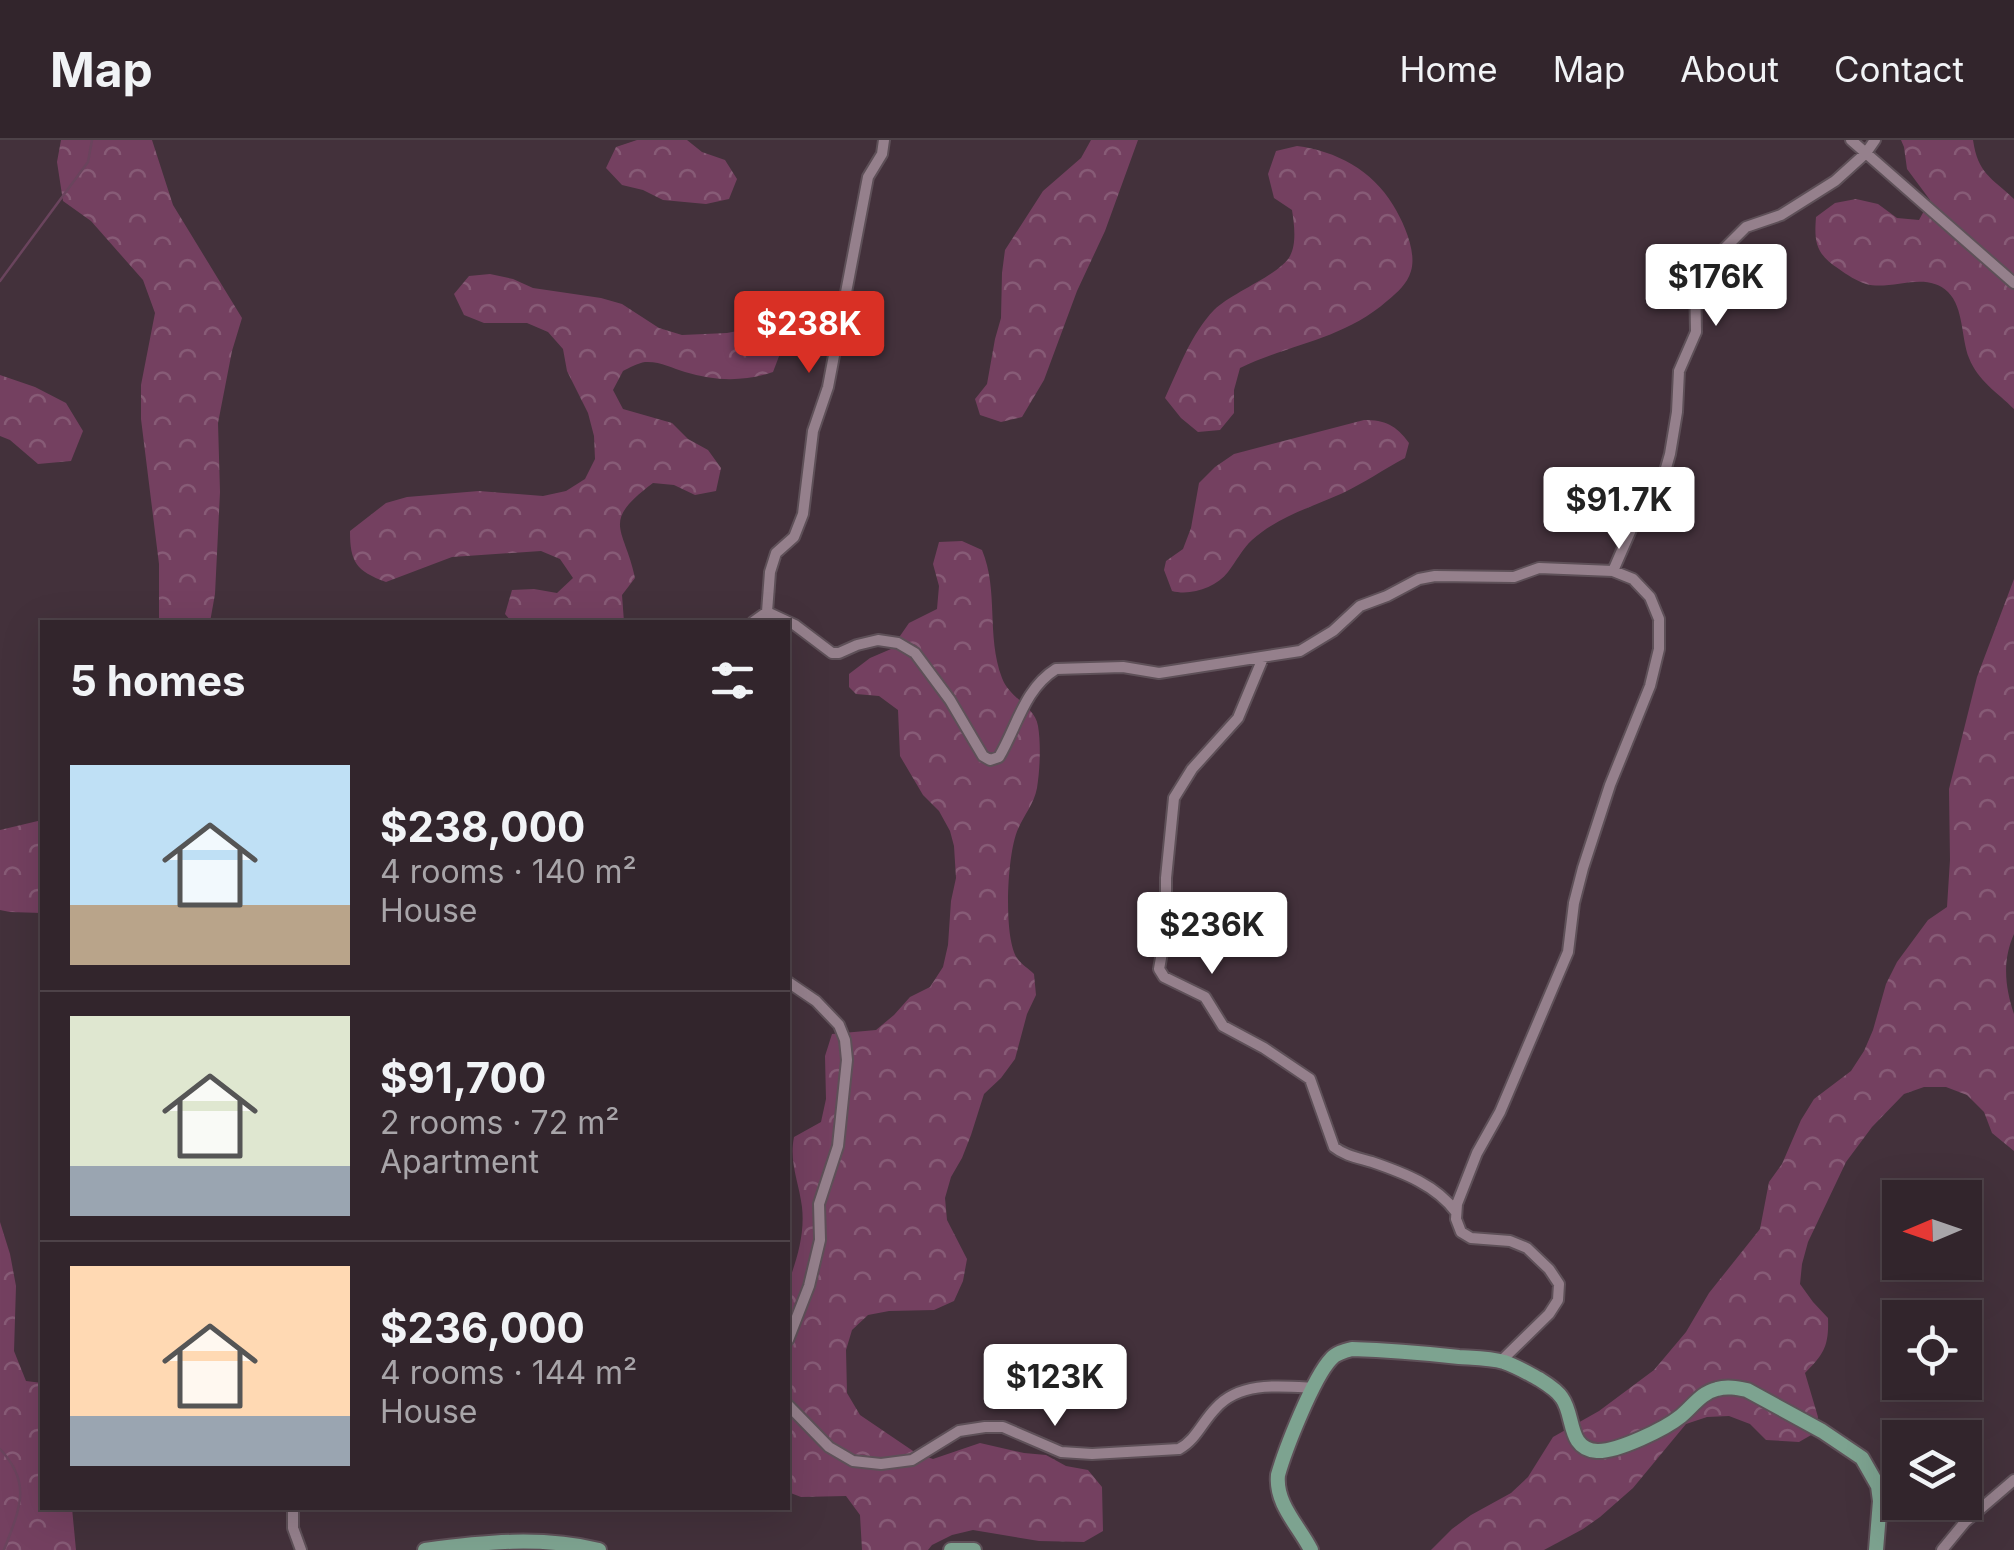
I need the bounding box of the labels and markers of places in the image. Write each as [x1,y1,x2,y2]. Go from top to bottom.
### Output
pin: $176K [1646,244,1786,329]
pin: $238K [739,291,879,376]
pin: $91.7K [1538,467,1700,552]
pin: $236K [1142,892,1282,977]
pin: $123K [985,1344,1125,1429]

